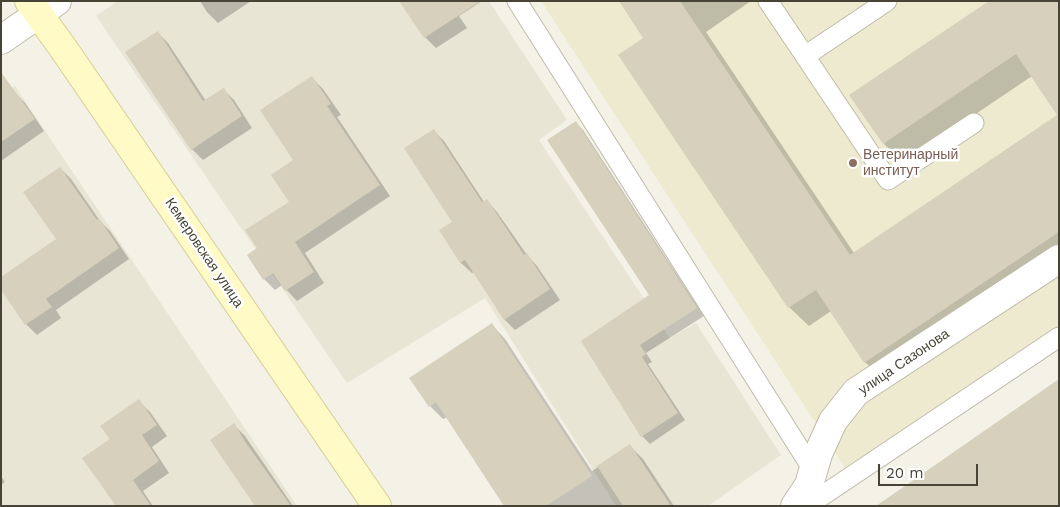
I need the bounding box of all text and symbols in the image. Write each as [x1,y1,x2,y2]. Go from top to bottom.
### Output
place label: Ветеринарный институт [863,147,958,180]
marker: Ветеринарный институт [847,157,859,169]
street label: Кемеровская улица [161,195,247,311]
street label: улица Сазонова [855,325,953,399]
scale bar [880,454,980,486]
text: 20 m [886,464,924,482]

